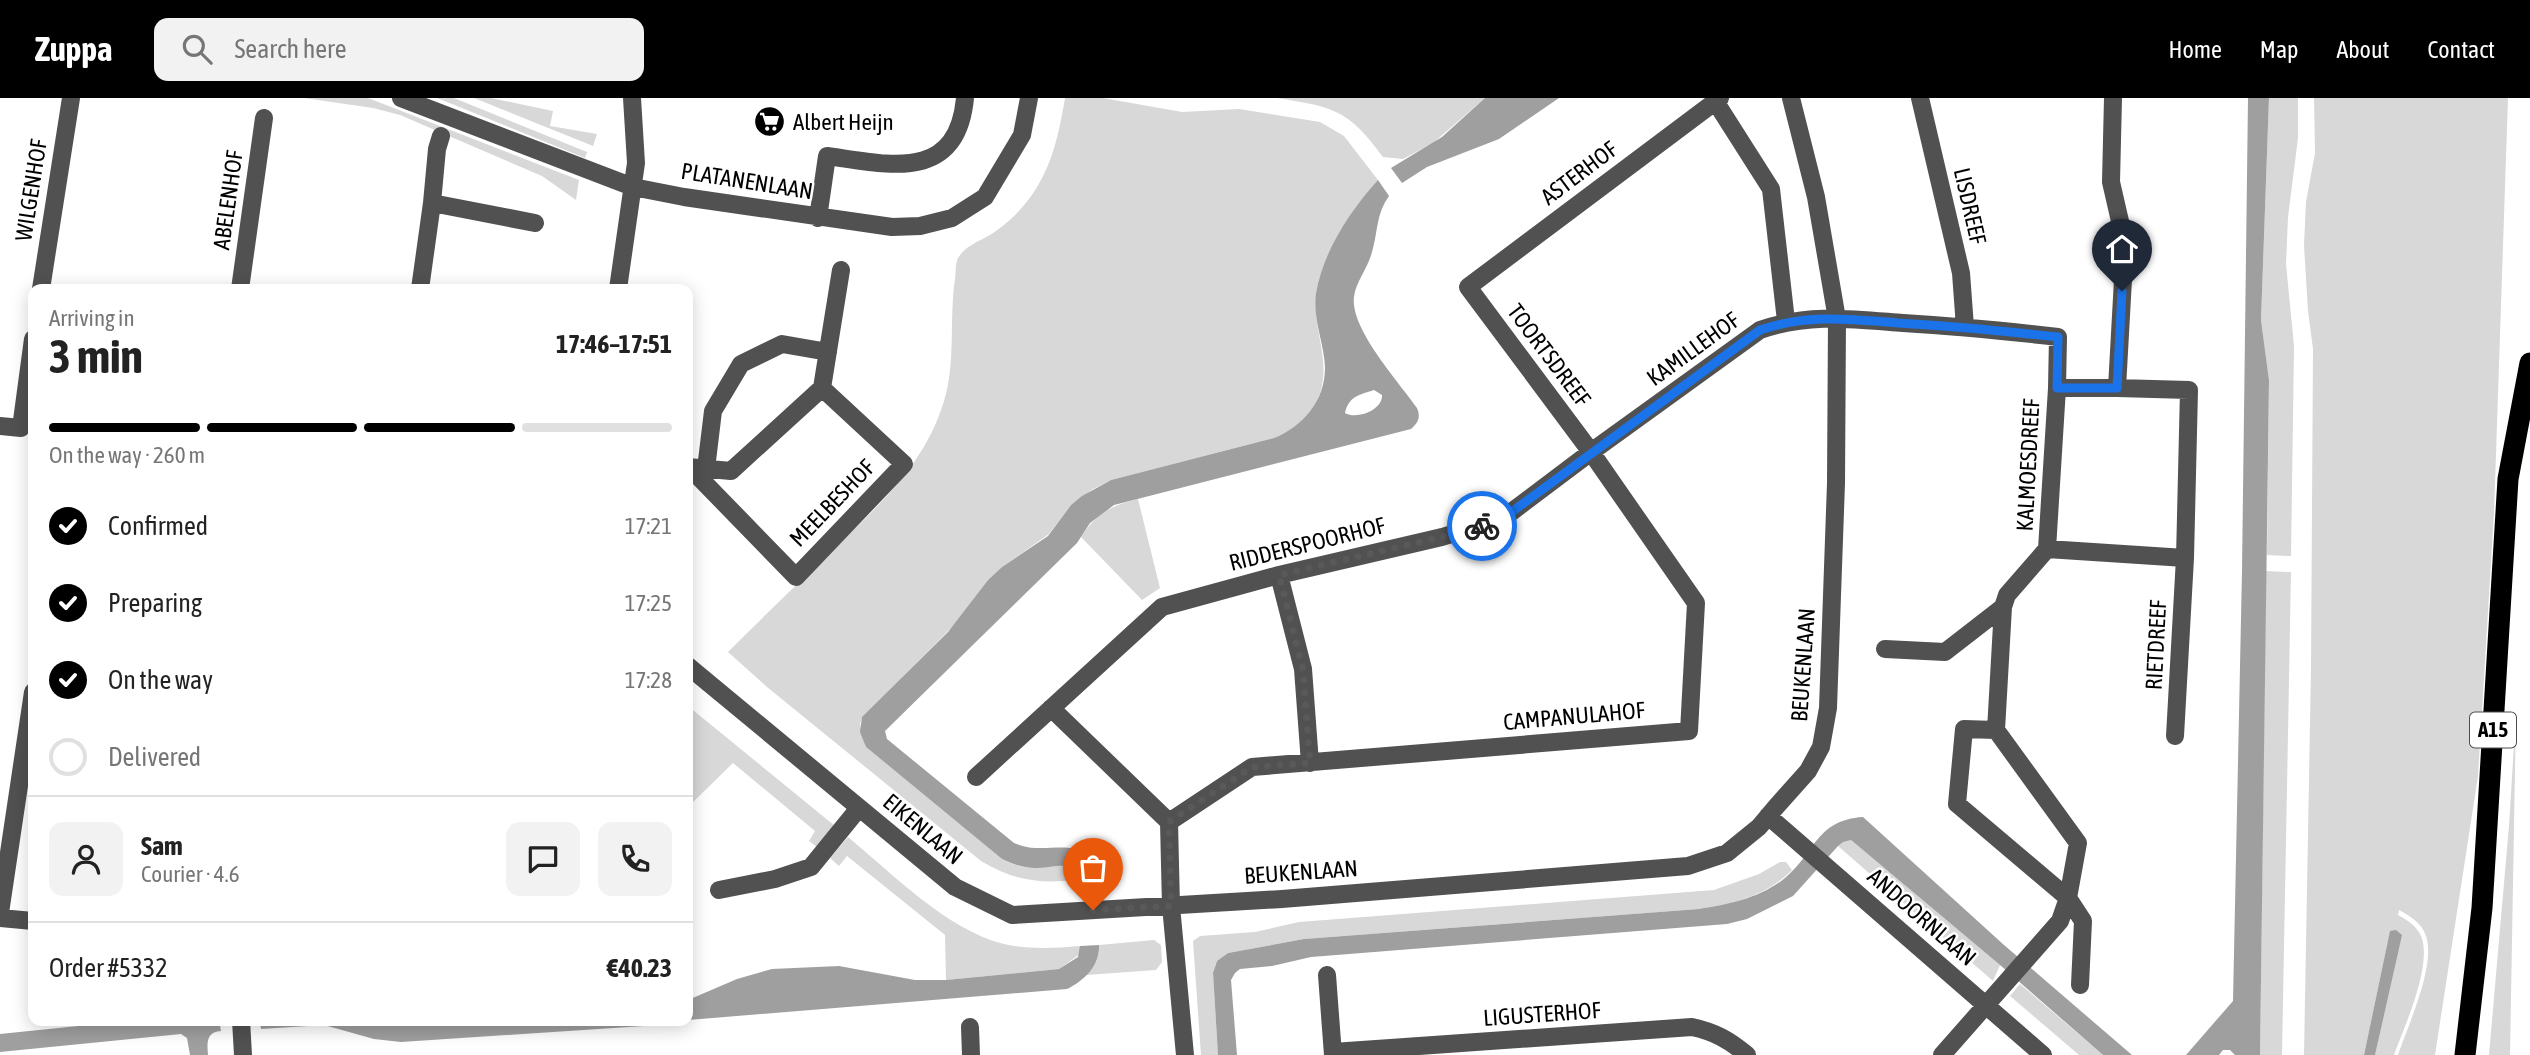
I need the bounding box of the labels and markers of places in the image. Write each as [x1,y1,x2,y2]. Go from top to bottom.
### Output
supermarket icon: Albert Heijn [753,105,787,139]
place label: Albert Heijn [793,109,894,135]
pin [2092,219,2152,291]
pin [1063,838,1123,910]

